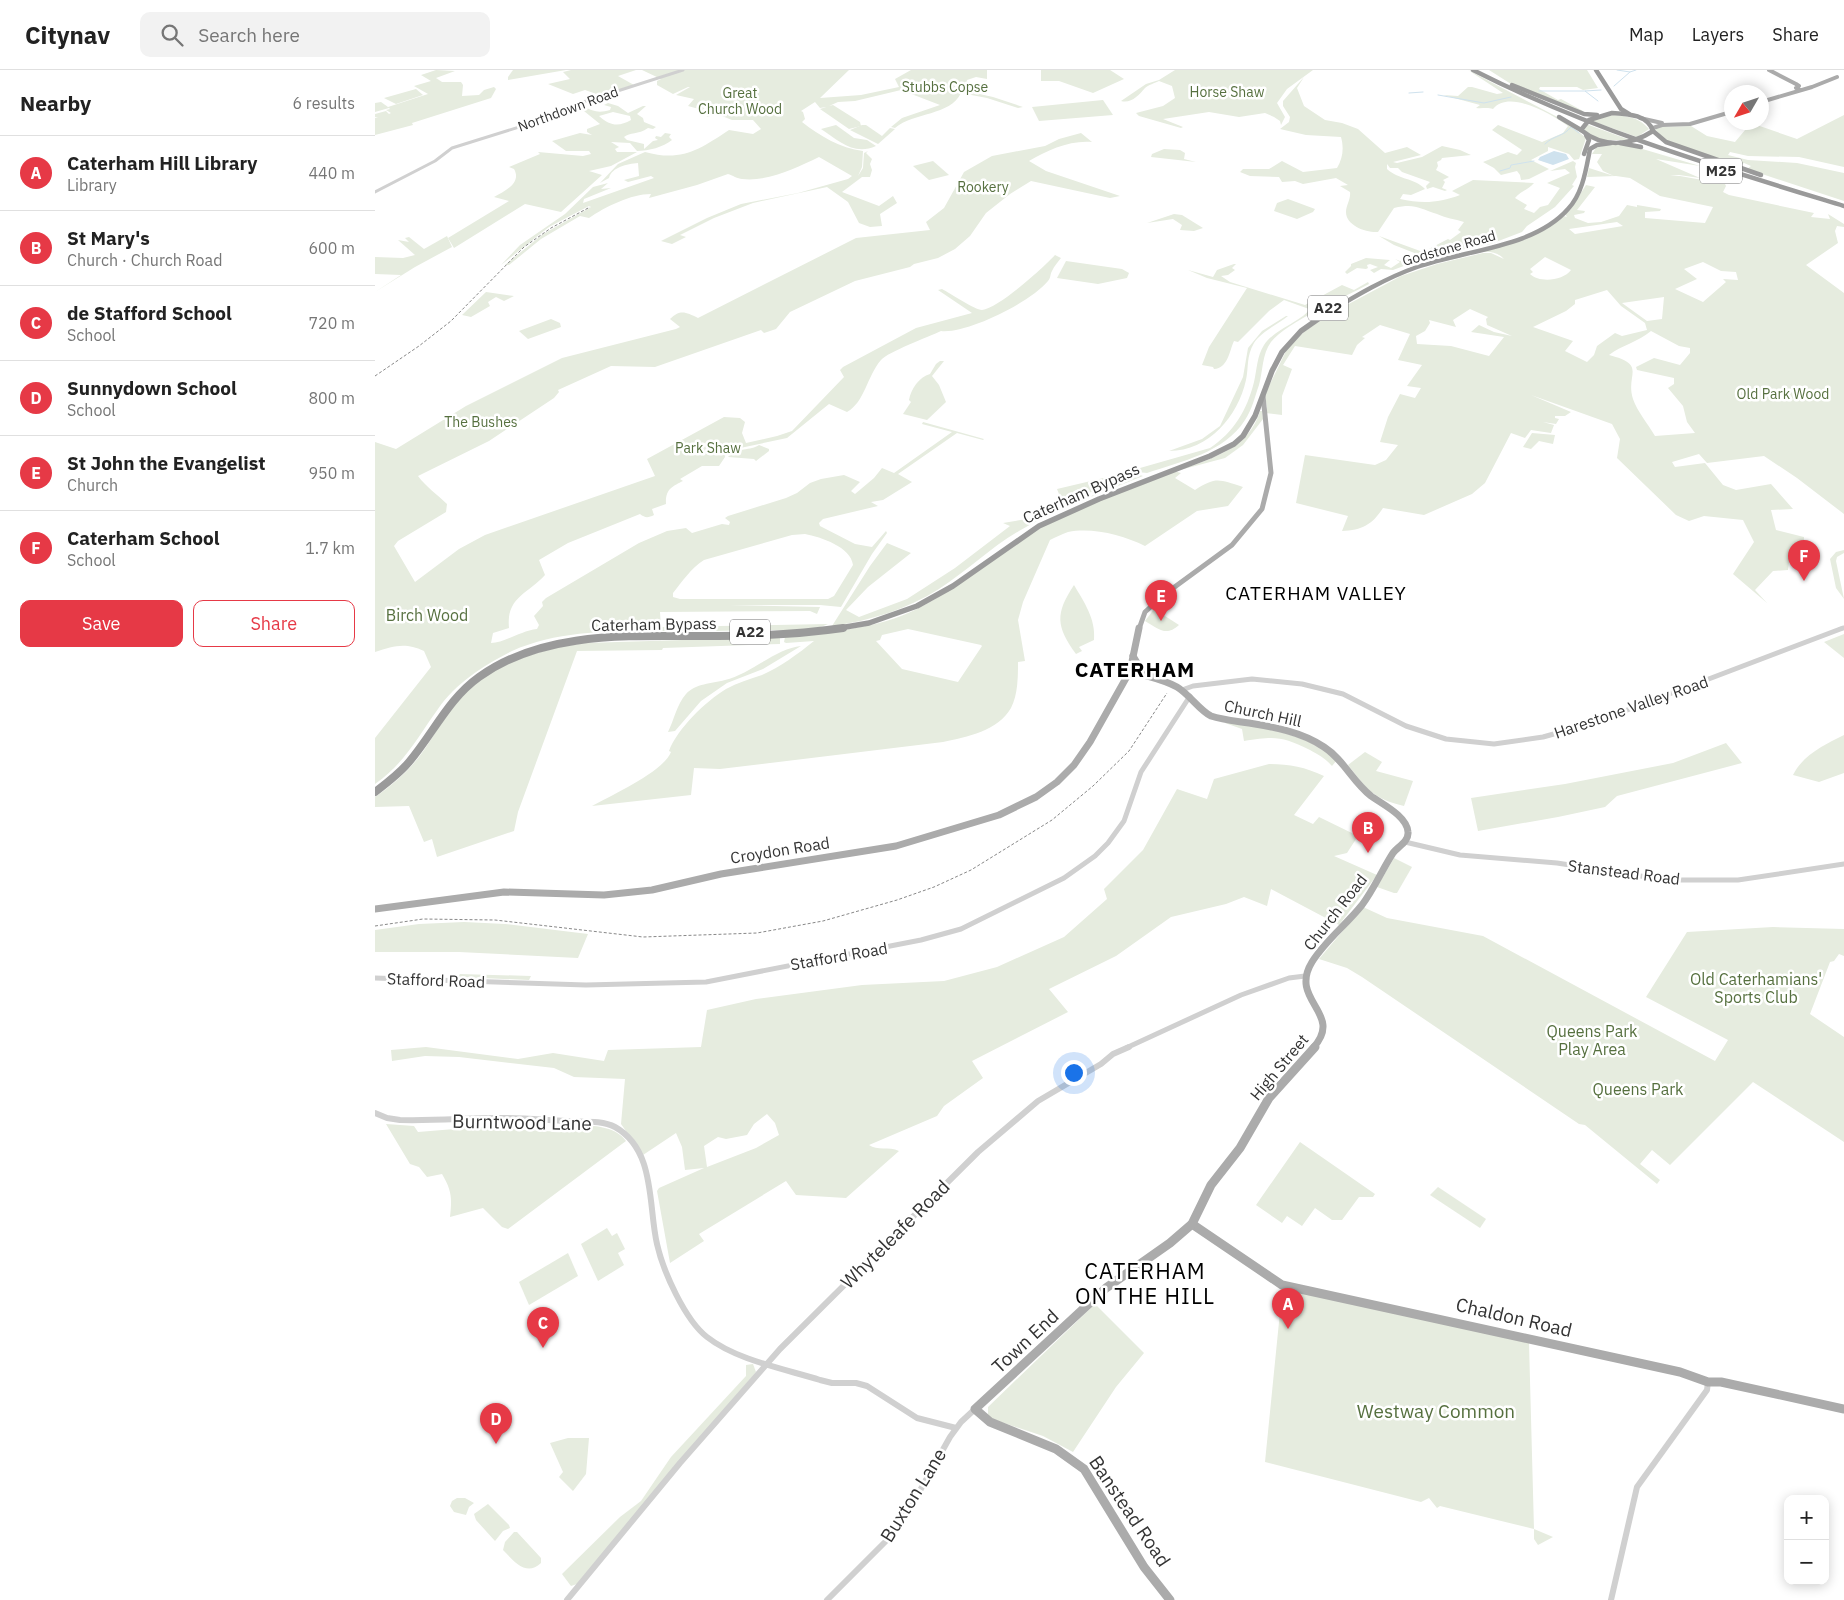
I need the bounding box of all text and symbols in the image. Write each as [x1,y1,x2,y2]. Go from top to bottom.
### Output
search box [140,12,490,57]
text: Citynav [25,19,110,51]
icon: search [158,21,186,49]
text: Search here [198,23,300,47]
text: Map [1629,23,1664,46]
text: Layers [1692,23,1744,46]
text: Share [1772,23,1819,46]
park label: Stubbs Copse [902,78,989,96]
street label: Northdown Road [515,82,621,136]
park label: Horse Shaw [1190,83,1265,101]
park label: Great Church Wood [698,84,782,118]
north arrow [1724,85,1769,130]
text: Nearby [20,89,91,117]
text: 6 results [292,93,355,113]
text: Caterham Hill Library [67,151,258,175]
road number: M25 [1700,158,1742,184]
text: A [31,163,41,183]
text: 440 m [308,163,355,183]
text: Library [67,175,117,195]
park label: Rookery [957,178,1009,196]
text: St Mary's [67,226,150,250]
street label: Godstone Road [1400,226,1498,270]
text: B [31,238,41,258]
text: 600 m [308,238,355,258]
text: Church · Church Road [67,250,222,270]
road number: A22 [1308,296,1348,320]
text: de Stafford School [67,301,232,325]
text: C [31,313,41,333]
text: 720 m [308,313,355,333]
text: School [67,325,116,345]
text: Sunnydown School [67,376,237,400]
park label: Old Park Wood [1737,385,1829,403]
text: D [30,388,42,408]
text: 800 m [308,388,355,408]
text: School [67,400,116,420]
park label: The Bushes [444,413,518,431]
park label: Park Shaw [675,439,741,457]
text: St John the Evangelist [67,451,265,475]
street label: Caterham Bypass [1020,458,1142,528]
text: E [31,463,41,483]
text: 950 m [308,463,355,483]
text: Church [67,475,118,495]
text: Caterham School [67,526,219,550]
text: F [31,538,41,558]
text: 1.7 km [305,538,355,558]
pin: F [1788,540,1820,581]
text: School [67,550,116,570]
pin: E [1145,580,1177,621]
district label: CATERHAM VALLEY [1225,581,1407,605]
button: Save [20,600,183,647]
button: Share [193,600,355,647]
park label: Birch Wood [386,605,468,625]
street label: Caterham Bypass [591,613,717,635]
road number: A22 [730,620,770,644]
district label: CATERHAM [1075,655,1195,683]
street label: Harestone Valley Road [1551,671,1711,743]
street label: Church Hill [1222,695,1304,731]
pin: B [1352,812,1384,853]
street label: Croydon Road [729,832,831,868]
street label: Stanstead Road [1567,855,1681,889]
street label: Church Road [1299,870,1371,954]
street label: Stafford Road [789,938,889,974]
street label: Stafford Road [387,968,485,992]
park label: Old Caterhamians' Sports Club [1690,969,1822,1007]
park label: Queens Park Play Area [1546,1021,1638,1059]
street label: High Street [1245,1030,1313,1104]
your location [1061,1060,1087,1086]
park label: Queens Park [1592,1079,1684,1099]
street label: Burntwood Lane [452,1109,592,1135]
street label: Whyteleafe Road [835,1174,955,1294]
district label: CATERHAM ON THE HILL [1075,1256,1215,1310]
pin: A [1272,1288,1304,1329]
street label: Chaldon Road [1454,1292,1574,1342]
street label: Town End [986,1304,1064,1378]
pin: C [527,1307,559,1348]
park label: Westway Common [1357,1399,1515,1423]
pin: D [480,1403,512,1444]
street label: Buxton Lane [875,1444,951,1546]
street label: Banstead Road [1084,1451,1176,1571]
map controls [1784,1495,1829,1585]
button: + [1784,1495,1829,1540]
button: − [1784,1540,1829,1585]

